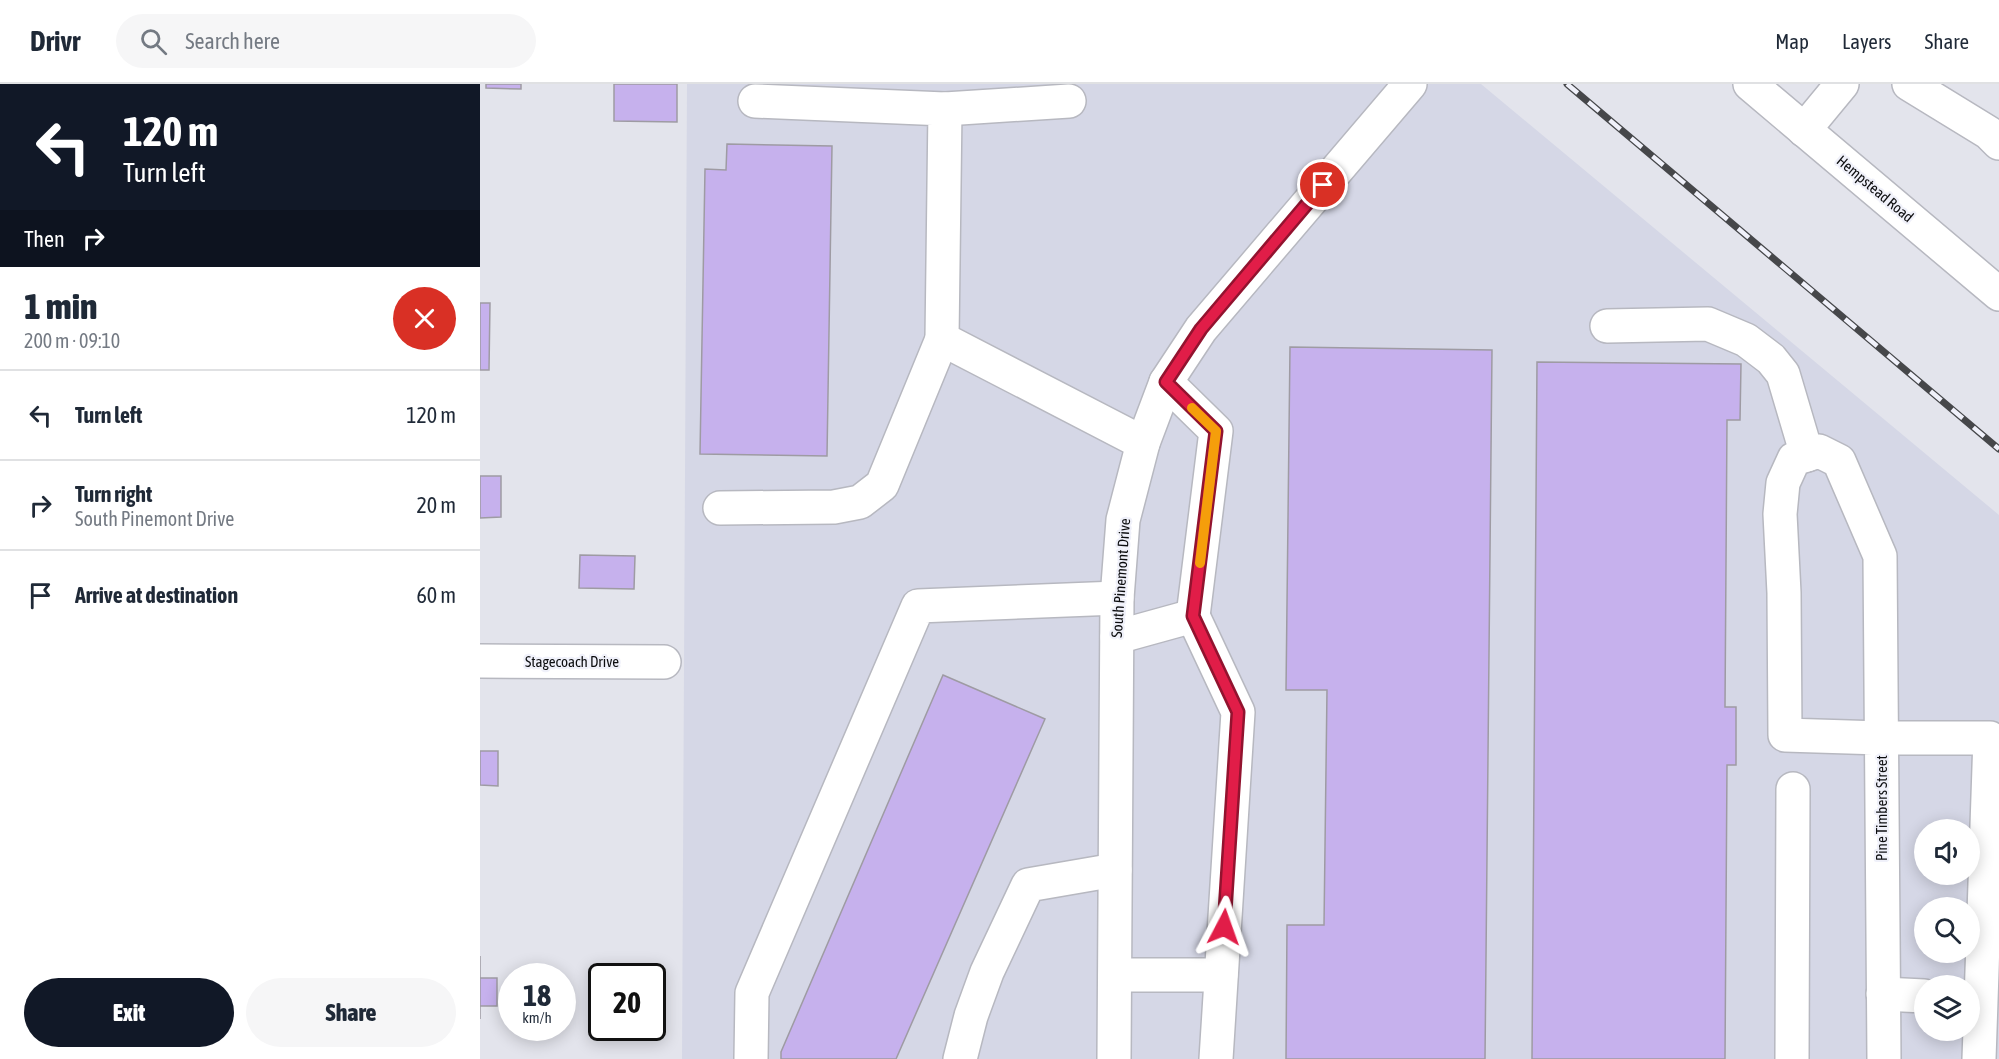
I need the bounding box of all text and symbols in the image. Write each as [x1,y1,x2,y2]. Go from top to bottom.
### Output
search box [116,14,536,68]
text: Drivr [30,25,80,57]
icon: search [137,25,170,58]
text: Search here [185,28,280,54]
text: Map [1775,29,1809,53]
text: Layers [1842,29,1892,53]
text: Share [1925,29,1969,53]
text: 120 m [123,107,218,155]
icon: left [24,108,102,186]
street label: Hempstead Road [1834,152,1917,226]
text: Turn left [123,157,206,188]
pin [1297,159,1348,210]
icon: arrive [1306,168,1339,201]
icon: right [77,222,110,255]
text: Then [24,226,65,252]
text: 1 min [24,285,98,327]
button: close [393,287,456,350]
text: 200 m · 09:10 [24,329,120,352]
icon: left [24,399,57,432]
text: Turn left [75,402,142,428]
text: 120 m [406,402,456,428]
text: Turn right [75,481,152,507]
icon: right [24,489,57,522]
text: 20 m [416,492,456,518]
text: South Pinemont Drive [75,507,234,530]
street label: South Pinemont Drive [1108,518,1133,638]
icon: arrive [24,579,57,612]
text: Arrive at destination [75,582,238,608]
text: 60 m [416,582,456,608]
street label: Stagecoach Drive [525,653,619,670]
street label: Pine Timbers Street [1873,755,1890,861]
map controls [1914,819,1980,1041]
button: sound [1914,819,1980,885]
position arrow [1192,895,1256,959]
button: search [1914,897,1980,963]
speed limit sign: 20 [588,963,666,1041]
button: layers [1914,975,1980,1041]
button: Exit [24,978,234,1047]
button: Share [246,978,456,1047]
text: 18 [523,978,551,1012]
text: km/h [522,1009,552,1026]

